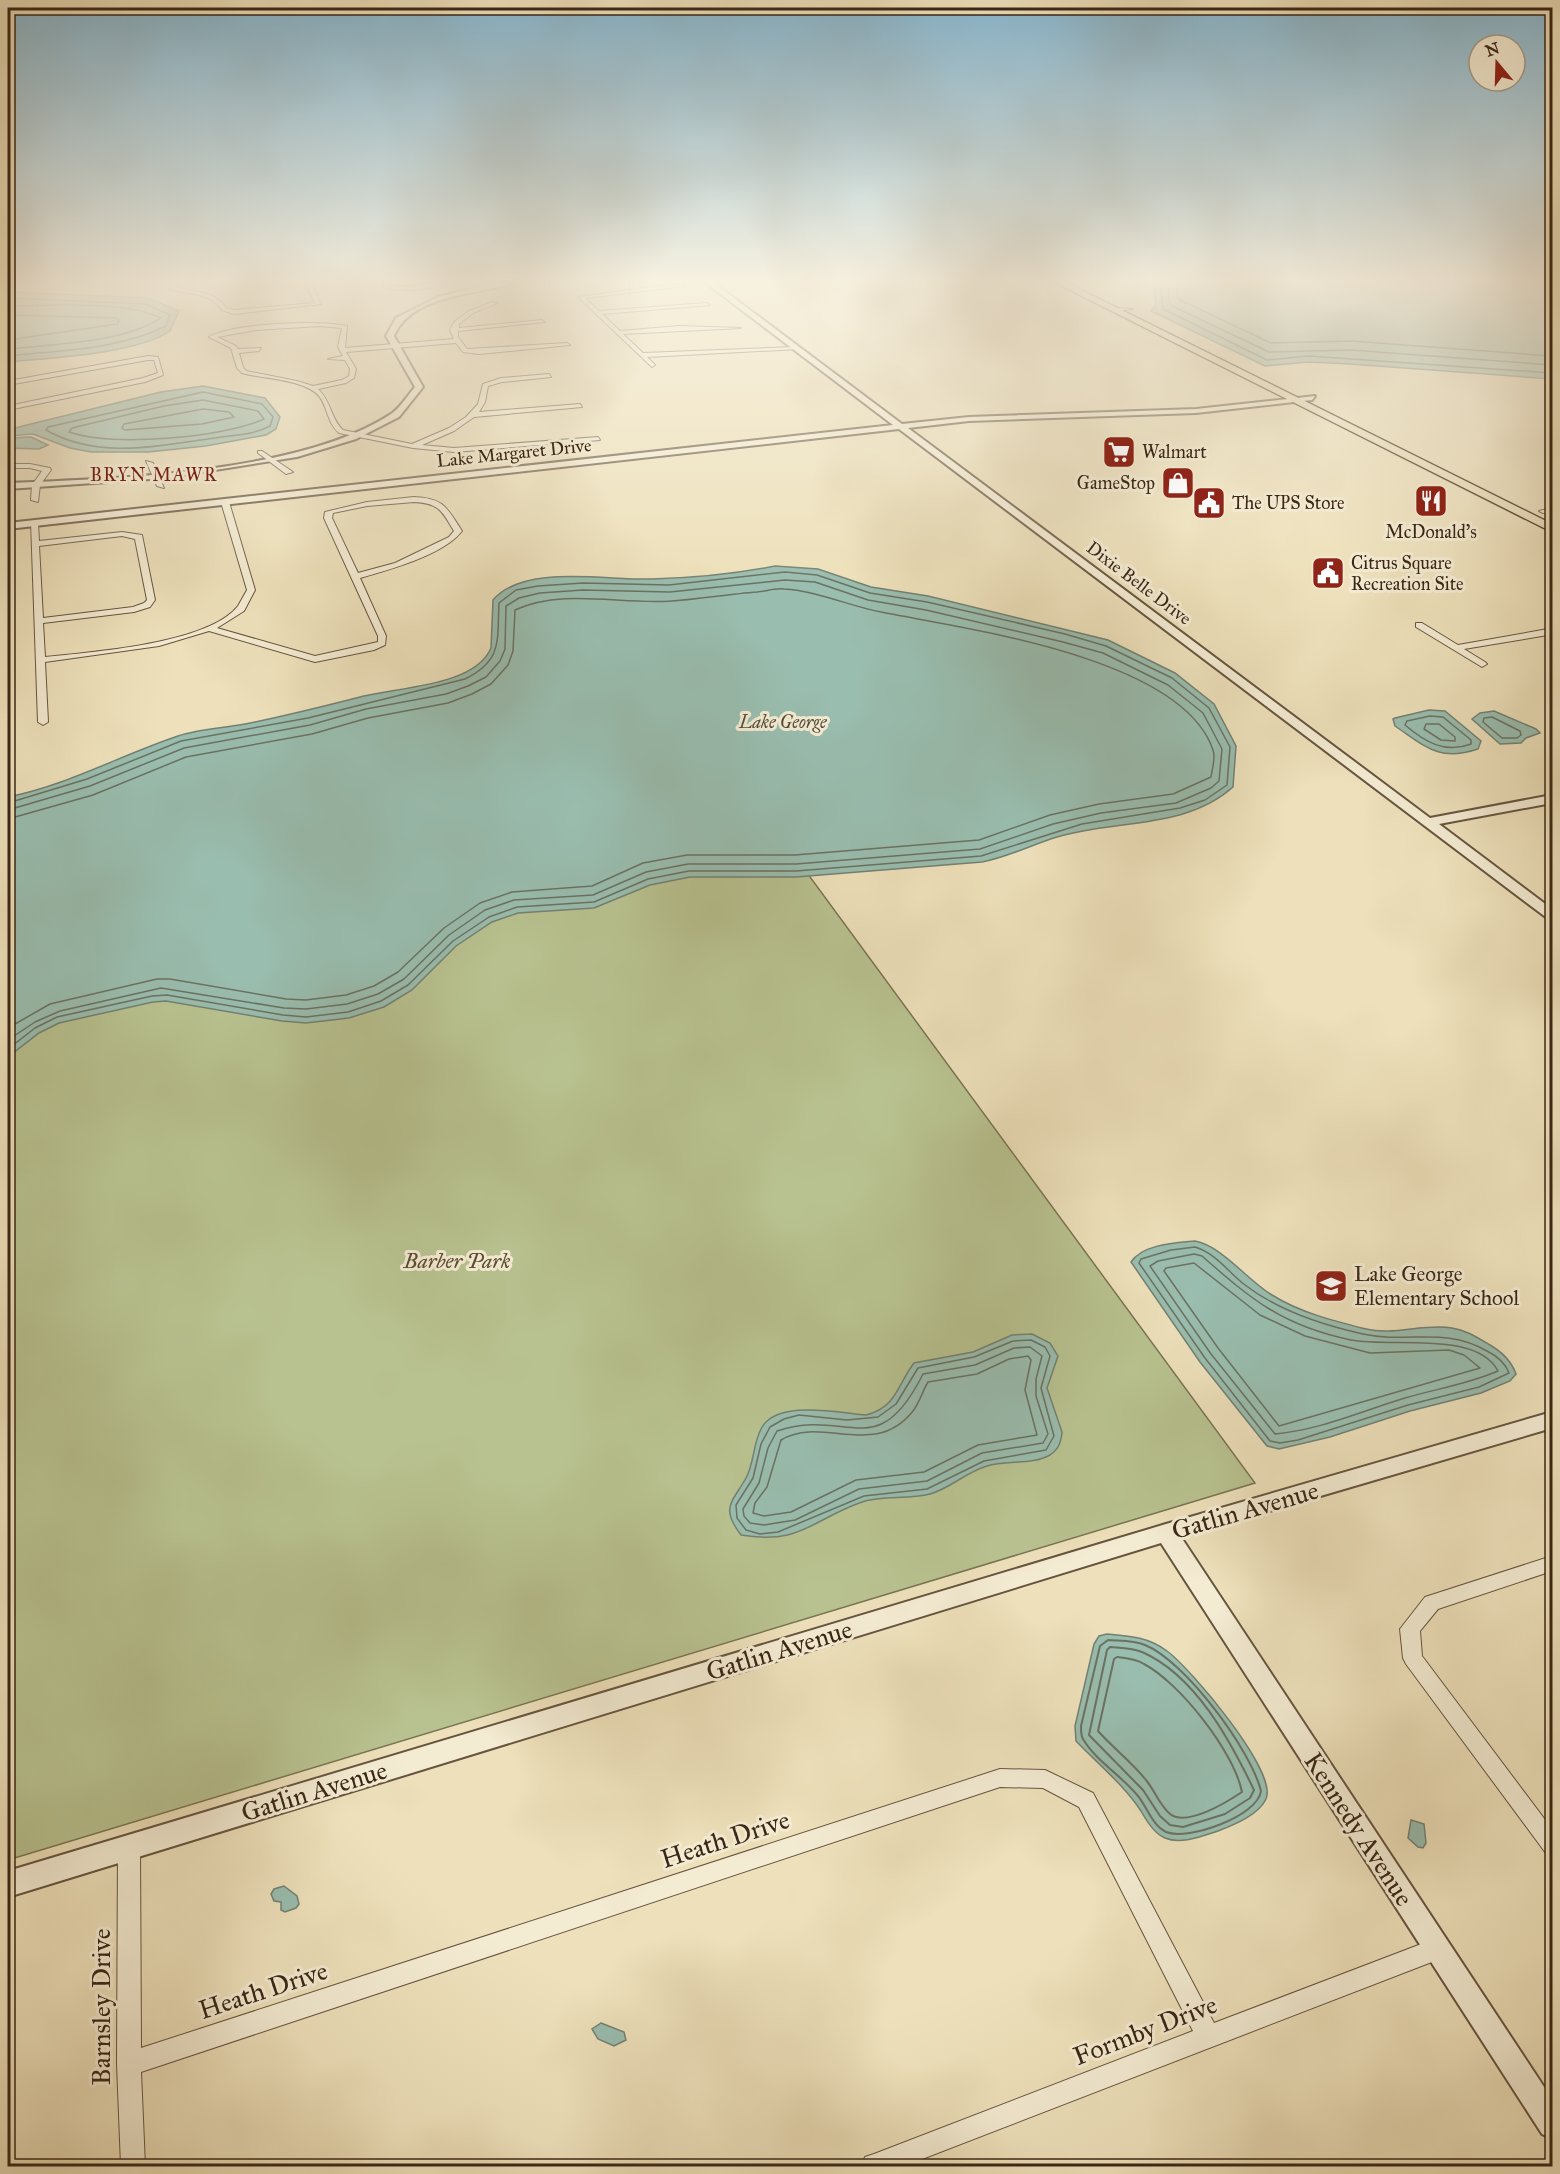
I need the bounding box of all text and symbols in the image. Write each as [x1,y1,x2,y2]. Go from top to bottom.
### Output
north arrow [1467,33,1527,93]
text: N [1483,38,1502,60]
street label: Lake Margaret Drive [436,434,593,473]
supermarket icon: Walmart [1101,434,1137,470]
place label: Walmart [1142,441,1207,463]
district label: BRYN MAWR [90,464,218,486]
shop icon: GameStop [1160,465,1196,501]
place label: GameStop [1077,472,1155,494]
restaurant icon: McDonald's [1413,483,1449,519]
public building icon: The UPS Store [1191,485,1227,521]
place label: The UPS Store [1232,492,1344,514]
place label: McDonald's [1385,521,1477,543]
street label: Dixie Belle Drive [1082,536,1196,630]
place label: Citrus Square Recreation Site [1351,552,1464,595]
public building icon: Citrus Square Recreation Site [1310,555,1346,591]
water label: Lake George [738,711,828,733]
park label: Barber Park [403,1248,511,1274]
place label: Lake George Elementary School [1354,1261,1519,1311]
school or university icon: Lake George Elementary School [1313,1268,1349,1304]
street label: Gatlin Avenue [1168,1474,1322,1546]
street label: Gatlin Avenue [702,1613,856,1687]
street label: Kennedy Avenue [1297,1746,1421,1912]
street label: Gatlin Avenue [237,1754,391,1828]
street label: Heath Drive [657,1803,794,1875]
street label: Barnsley Drive [85,1928,117,2086]
street label: Heath Drive [195,1954,332,2026]
street label: Formby Drive [1069,1988,1221,2072]

